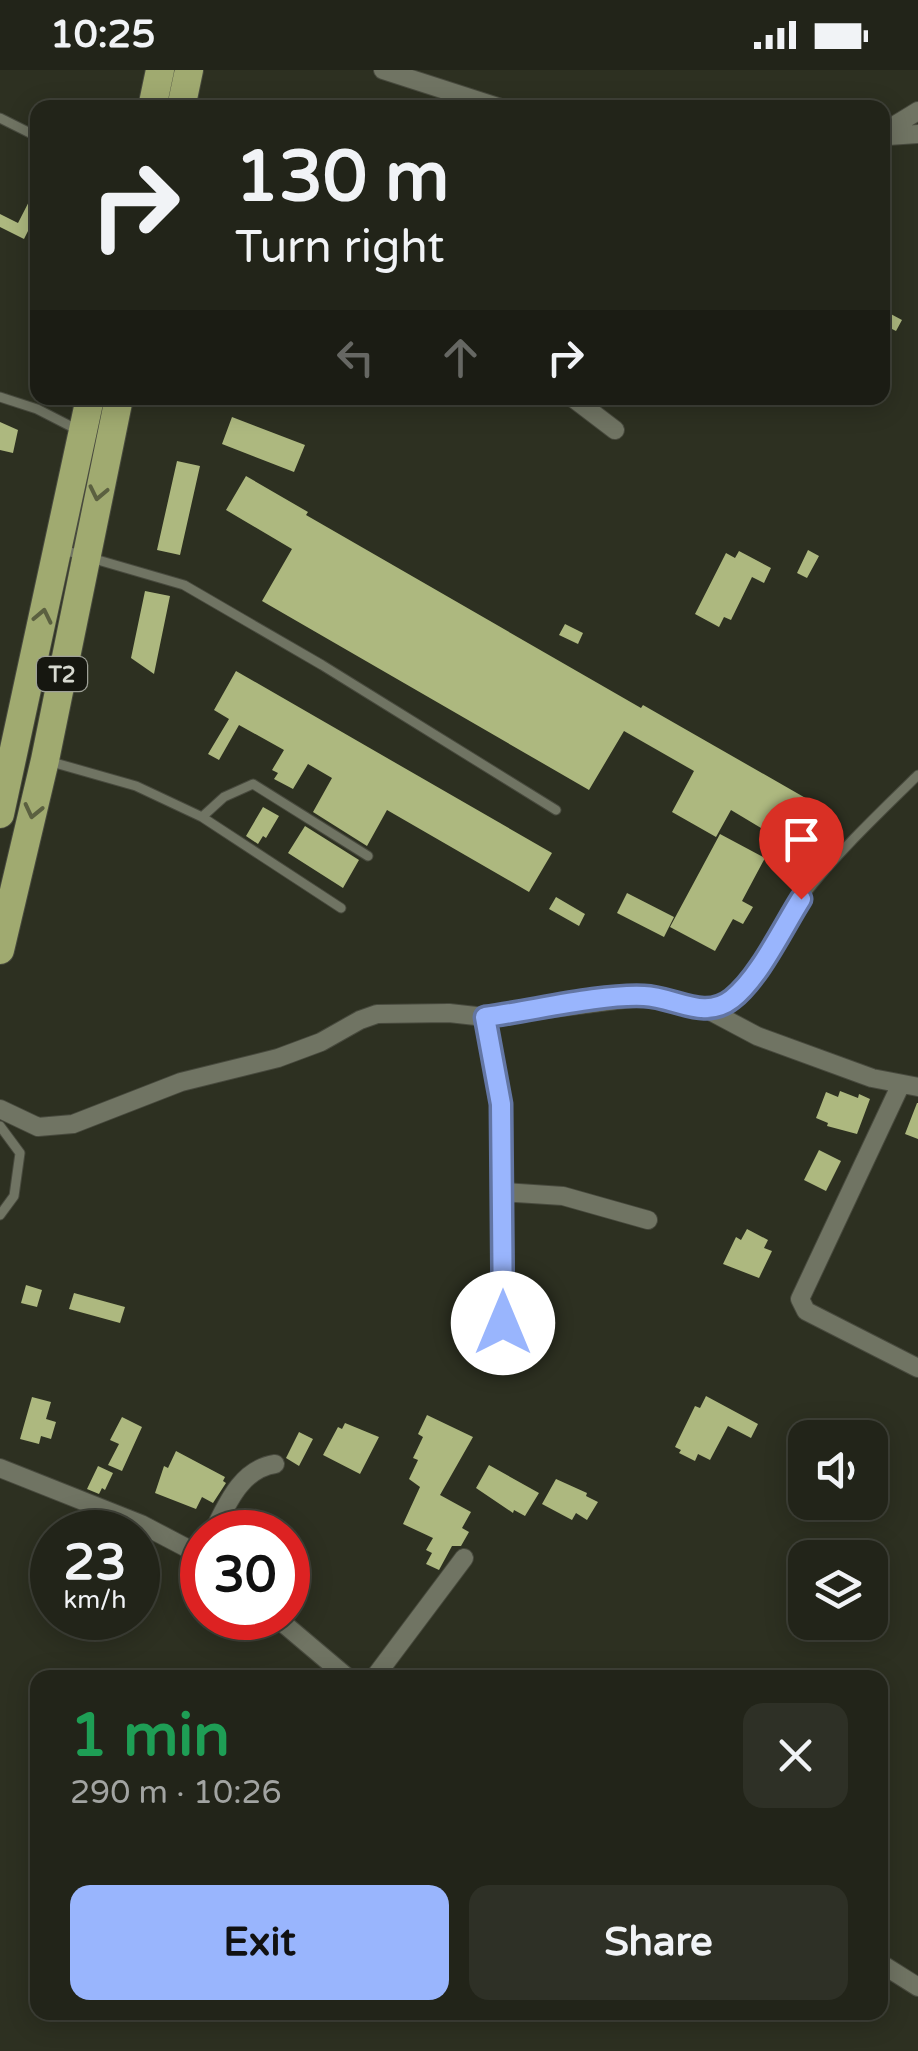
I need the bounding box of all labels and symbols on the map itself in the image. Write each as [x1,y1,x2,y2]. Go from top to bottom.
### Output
one-way arrow [89,484,110,501]
one-way arrow [31,608,52,625]
road number: T2 [37,657,87,691]
pin [759,797,844,900]
one-way arrow [24,802,45,819]
position arrow [451,1271,555,1375]
speed limit sign: 30 [180,1510,310,1640]

